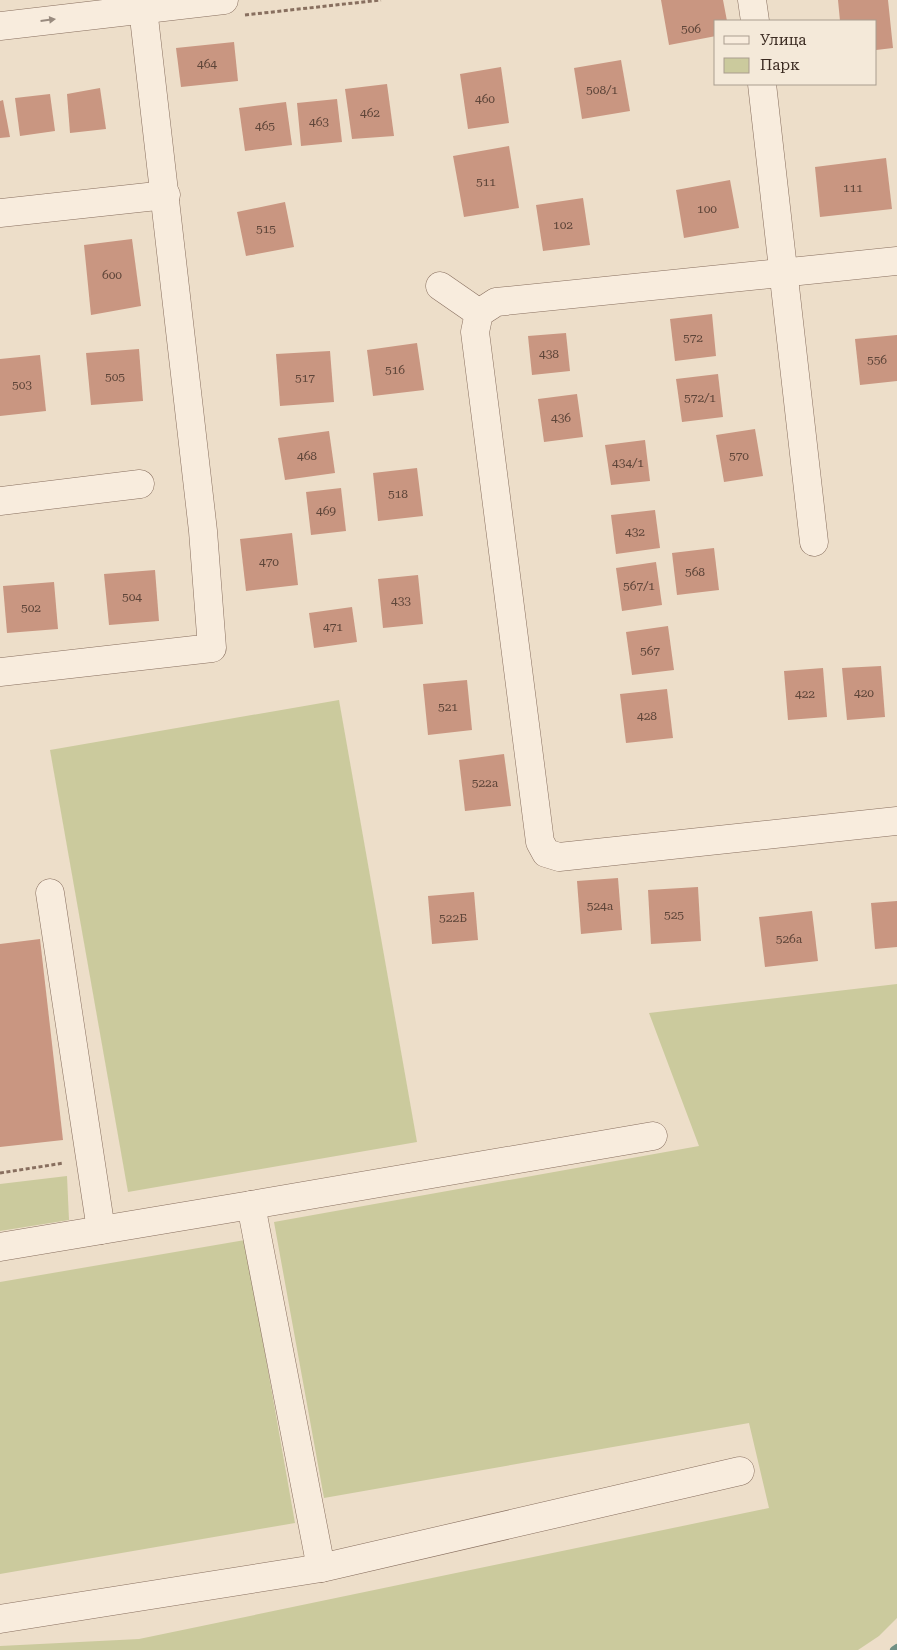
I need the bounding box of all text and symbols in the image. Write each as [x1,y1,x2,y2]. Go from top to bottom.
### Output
one-way arrow [41,16,57,24]
legend [714,20,877,85]
house number: 506 [681,22,701,36]
text: Улица [760,31,806,49]
text: Парк [760,56,800,74]
house number: 464 [197,57,217,71]
house number: 508/1 [586,83,618,97]
house number: 460 [475,92,495,106]
house number: 462 [360,106,380,120]
house number: 463 [309,115,329,129]
house number: 465 [255,119,275,133]
house number: 511 [476,175,496,189]
house number: 111 [843,181,863,195]
house number: 100 [697,202,717,216]
house number: 102 [553,218,573,232]
house number: 515 [256,222,276,236]
house number: 600 [102,268,122,282]
house number: 572 [683,331,703,345]
house number: 438 [539,347,559,361]
house number: 556 [867,353,887,367]
house number: 516 [385,363,405,377]
house number: 505 [105,370,125,384]
house number: 517 [295,371,315,385]
house number: 503 [12,378,32,392]
house number: 572/1 [684,391,716,405]
house number: 436 [551,411,571,425]
house number: 468 [297,449,317,463]
house number: 570 [729,449,749,463]
house number: 434/1 [612,456,644,470]
house number: 518 [388,487,408,501]
house number: 469 [316,504,336,518]
house number: 432 [625,525,645,539]
house number: 470 [259,555,279,569]
house number: 568 [685,565,705,579]
house number: 567/1 [623,579,655,593]
house number: 504 [122,590,142,604]
house number: 433 [391,594,411,608]
house number: 502 [21,601,41,615]
house number: 471 [323,620,343,634]
house number: 567 [640,644,660,658]
house number: 420 [854,686,874,700]
house number: 422 [795,687,815,701]
house number: 521 [438,700,458,714]
house number: 428 [637,709,657,723]
house number: 522а [472,776,499,790]
house number: 524а [587,899,614,913]
house number: 525 [664,908,684,922]
house number: 522Б [439,911,467,925]
house number: 526а [776,932,803,946]

